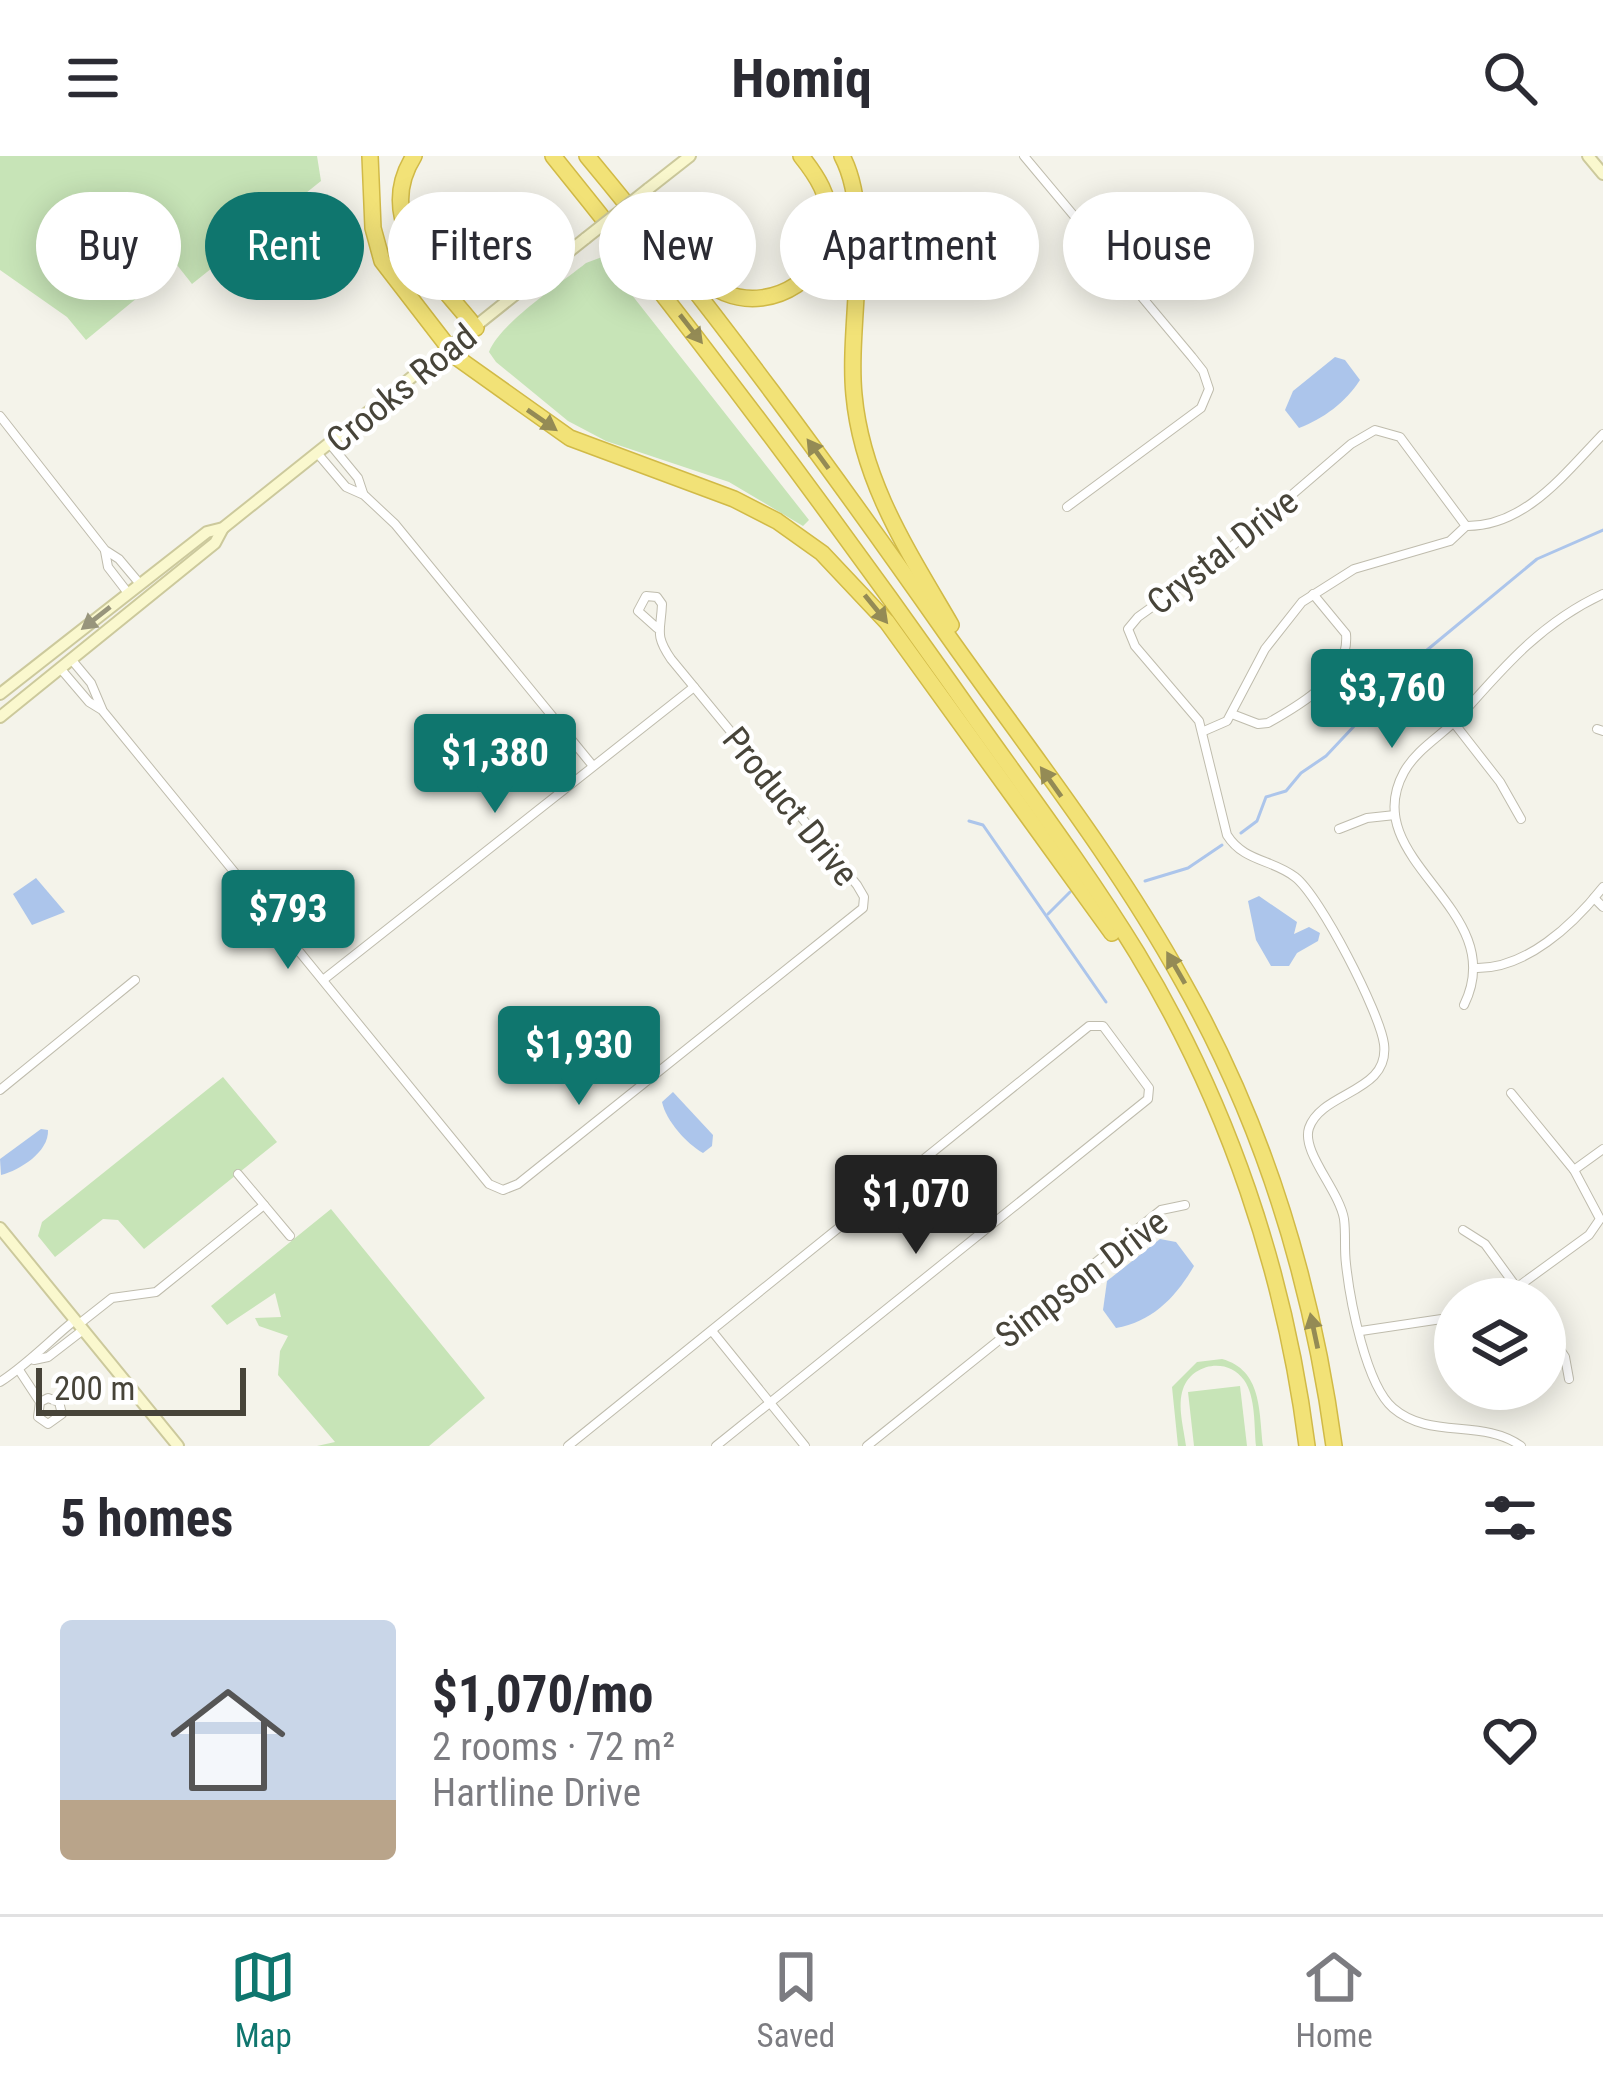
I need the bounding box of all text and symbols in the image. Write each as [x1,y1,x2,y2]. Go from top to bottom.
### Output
icon: menu [60,45,126,111]
icon: search [1477,45,1543,111]
text: Homiq [731,47,872,110]
chip: Buy [36,192,181,300]
chip: Rent [205,192,364,300]
chip: Filters [388,192,575,300]
chip: New [599,192,756,300]
chip: Apartment [780,192,1039,300]
chip: House [1063,192,1254,300]
one-way arrow [678,313,703,344]
street label: Crooks Road [318,316,485,462]
one-way arrow [526,408,558,431]
one-way arrow [807,438,831,470]
street label: Crystal Drive [1139,480,1306,624]
one-way arrow [863,593,888,624]
one-way arrow [81,605,112,630]
pin: $3,760 [1294,649,1490,751]
text: $3,760 [1338,665,1446,711]
pin: $1,380 [397,714,593,816]
street label: Product Drive [714,719,867,894]
text: $1,380 [441,730,549,776]
one-way arrow [1040,766,1063,798]
pin: $793 [217,870,359,972]
text: $793 [249,886,327,932]
one-way arrow [1166,951,1187,985]
pin: $1,930 [481,1006,677,1108]
text: $1,930 [525,1022,633,1068]
pin: $1,070 [818,1155,1014,1257]
text: $1,070 [862,1171,970,1217]
street label: Simpson Drive [988,1201,1176,1357]
map controls [1434,1278,1566,1410]
button: layers [1434,1278,1566,1410]
one-way arrow [1304,1311,1323,1349]
scale bar [36,1362,246,1415]
text: 200 m [54,1369,135,1408]
icon: filters [1477,1485,1543,1551]
text: 5 homes [60,1489,233,1548]
text: $1,070/mo [432,1665,653,1724]
icon: home [156,1668,300,1812]
icon: heart [1477,1707,1543,1773]
text: 2 rooms · 72 m² [432,1724,675,1770]
text: Hartline Drive [432,1770,641,1816]
tab: Map [230,1944,296,2055]
tab: Saved [757,1944,835,2055]
tab: Home [1295,1944,1373,2055]

